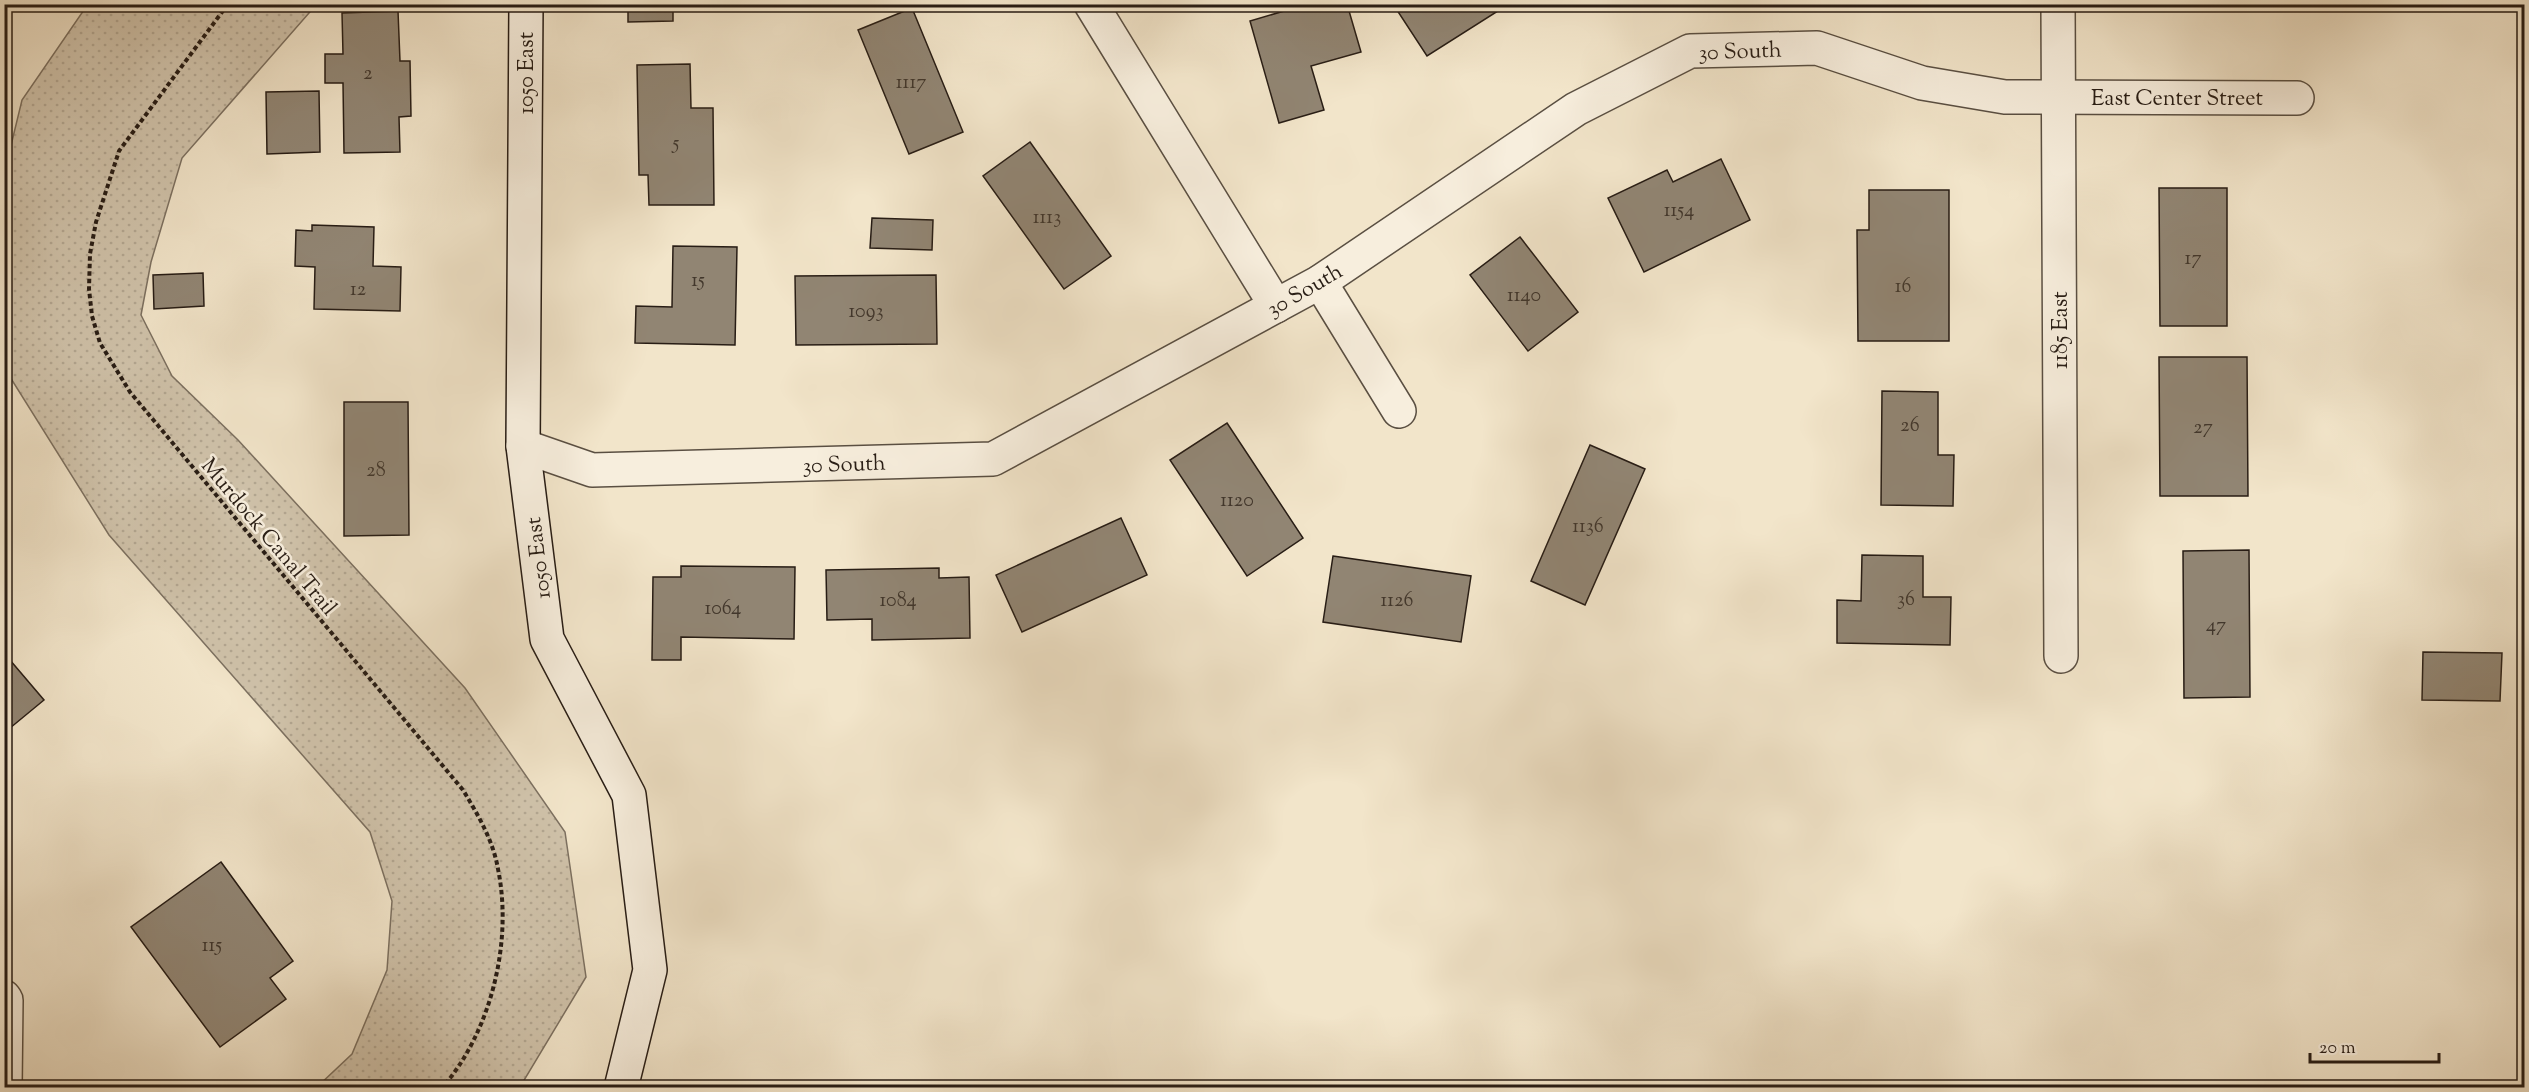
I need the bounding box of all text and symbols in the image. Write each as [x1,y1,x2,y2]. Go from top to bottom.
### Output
street label: 1050 East [512,31,544,114]
street label: 30 South [1698,36,1782,70]
house number: 2 [363,60,373,89]
house number: 1117 [896,69,926,98]
street label: East Center Street [2091,84,2263,116]
house number: 5 [672,130,680,159]
house number: 1154 [1664,197,1694,226]
house number: 1113 [1033,204,1061,233]
house number: 17 [2185,245,2201,274]
street label: 30 South [1261,257,1350,326]
house number: 15 [691,267,705,296]
house number: 16 [1895,273,1911,302]
house number: 12 [350,276,366,305]
house number: 1140 [1507,282,1541,311]
street label: 1185 East [2046,291,2078,369]
house number: 1093 [849,298,883,327]
house number: 26 [1900,412,1920,441]
house number: 27 [2193,414,2213,443]
street label: 30 South [802,449,886,483]
street label: Murdock Canal Trail [192,452,343,624]
house number: 28 [366,457,386,486]
house number: 1120 [1220,487,1254,516]
house number: 1136 [1572,513,1604,542]
street label: 1050 East [519,514,561,600]
house number: 36 [1897,586,1915,615]
house number: 1084 [879,587,917,616]
house number: 1126 [1381,587,1414,616]
house number: 1064 [705,595,741,624]
house number: 47 [2206,612,2226,641]
house number: 115 [202,932,222,961]
scale bar [2310,1026,2439,1064]
text: 20 m [2319,1036,2356,1062]

